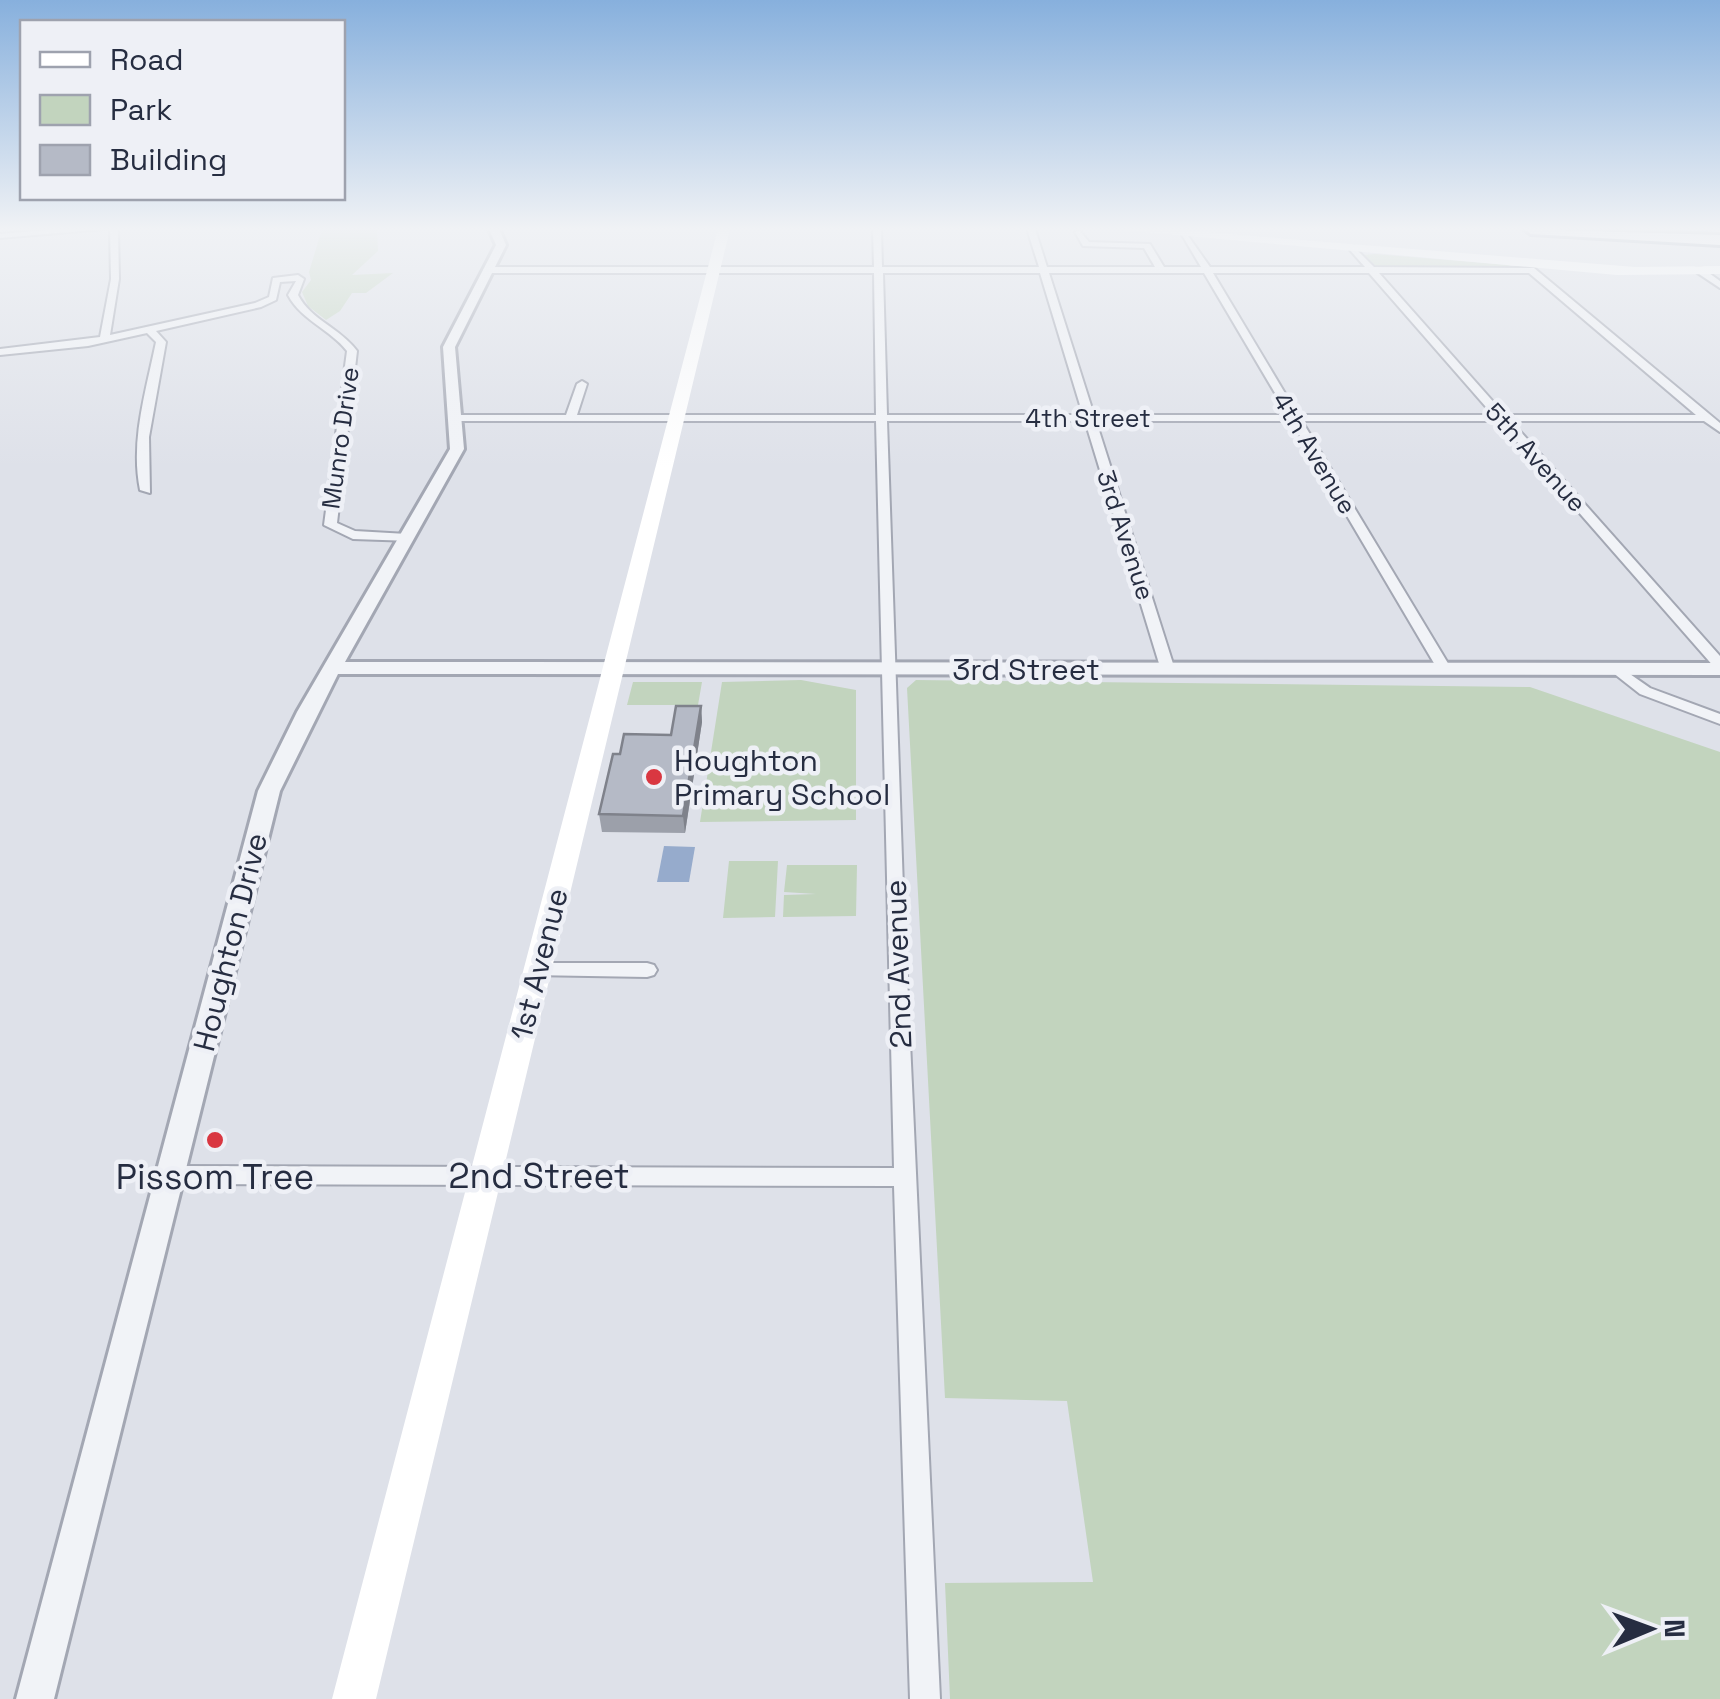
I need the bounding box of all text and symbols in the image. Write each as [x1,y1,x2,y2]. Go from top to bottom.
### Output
legend [20,20,345,200]
text: Road [110,40,184,79]
text: Park [110,90,172,129]
text: Building [110,140,227,179]
street label: Munro Drive [314,365,366,511]
street label: 4th Avenue [1266,386,1364,520]
street label: 5th Avenue [1479,396,1593,518]
street label: 4th Street [1025,402,1151,434]
street label: 3rd Avenue [1090,466,1162,604]
street label: 3rd Street [952,650,1100,689]
place label: Houghton Primary School [674,741,890,814]
marker: Houghton Primary School [643,766,665,788]
street label: Houghton Drive [184,829,276,1055]
street label: 2nd Avenue [876,879,920,1049]
street label: 1st Avenue [501,884,577,1044]
marker: Pissom Tree [204,1129,226,1151]
street label: 2nd Street [448,1154,630,1198]
place label: Pissom Tree [116,1155,314,1199]
north arrow [1600,1579,1700,1679]
text: N [1657,1619,1693,1638]

